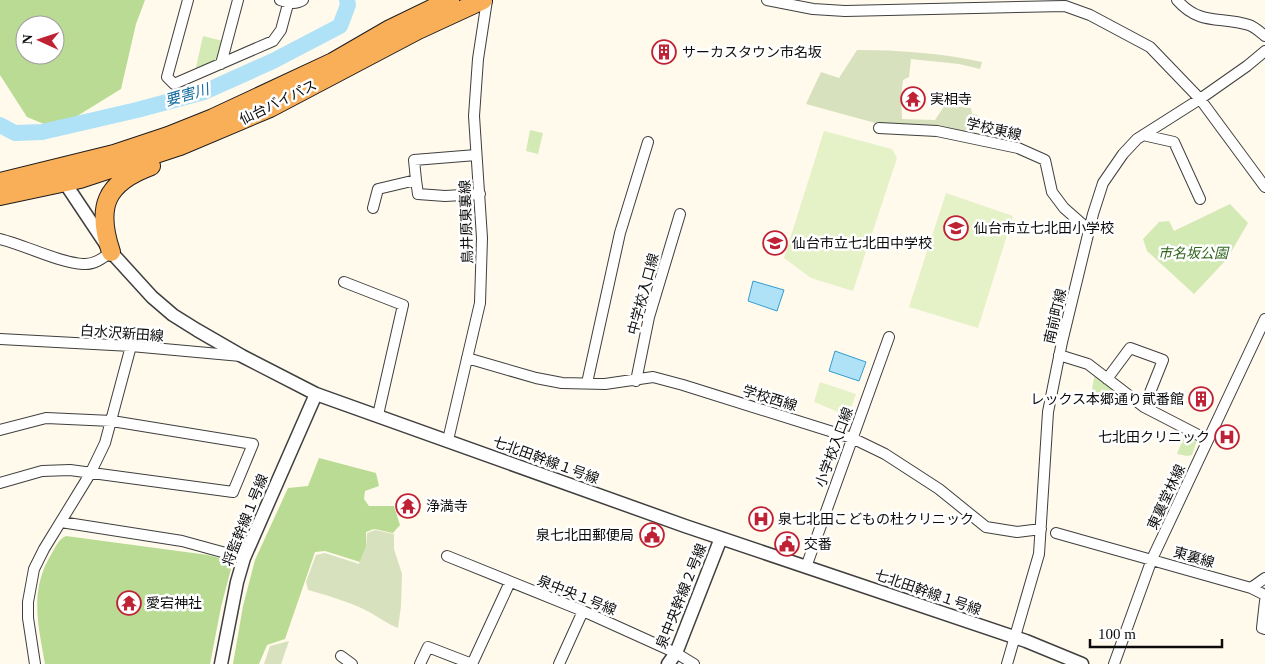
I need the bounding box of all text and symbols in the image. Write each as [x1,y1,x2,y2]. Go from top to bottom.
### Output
north arrow [15,15,65,65]
text: N [20,34,35,45]
building icon: サーカスタウン市名坂 [651,39,677,65]
place label: サーカスタウン市名坂 [682,45,822,60]
street label: 仙台バイパス [237,76,319,128]
water label: 要害川 [163,81,213,109]
temple icon: 実相寺 [900,86,926,112]
place label: 実相寺 [930,92,972,107]
street label: 学校東線 [965,116,1023,143]
street label: 鳥井原東裏線 [457,180,475,264]
school or university icon: 仙台市立七北田小学校 [943,215,969,241]
place label: 仙台市立七北田小学校 [974,220,1114,236]
school or university icon: 仙台市立七北田中学校 [762,230,788,256]
place label: 仙台市立七北田中学校 [792,235,932,251]
park label: 市名坂公園 [1158,246,1230,261]
street label: 中学校入口線 [625,252,662,337]
street label: 南前町線 [1041,287,1069,345]
street label: 白水沢新田線 [80,323,164,344]
street label: 学校西線 [741,383,799,414]
building icon: レックス本郷通り貮番館 [1188,386,1214,412]
place label: レックス本郷通り貮番館 [1030,392,1184,407]
street label: 小学校入口線 [813,405,856,489]
hospital icon: 七北田クリニック [1214,424,1240,450]
place label: 七北田クリニック [1098,429,1210,445]
street label: 七北田幹線１号線 [491,433,601,487]
street label: 東裏堂林線 [1145,462,1188,532]
street label: 将監幹線１号線 [220,472,271,568]
temple icon: 浄満寺 [395,493,421,519]
place label: 浄満寺 [426,499,468,514]
hospital icon: 泉七北田こどもの杜クリニック [748,506,774,532]
place label: 泉七北田こどもの杜クリニック [778,511,974,527]
public building icon: 泉七北田郵便局 [639,522,665,548]
place label: 泉七北田郵便局 [536,527,634,543]
public building icon: 交番 [774,531,800,557]
place label: 交番 [804,537,832,552]
street label: 泉中央幹線２号線 [653,541,709,651]
street label: 東裏線 [1172,544,1216,570]
street label: 七北田幹線１号線 [872,566,984,618]
street label: 泉中央１号線 [535,572,619,618]
temple icon: 愛宕神社 [116,590,142,616]
place label: 愛宕神社 [146,596,202,611]
scale bar [1090,616,1222,648]
text: 100 m [1098,626,1136,642]

